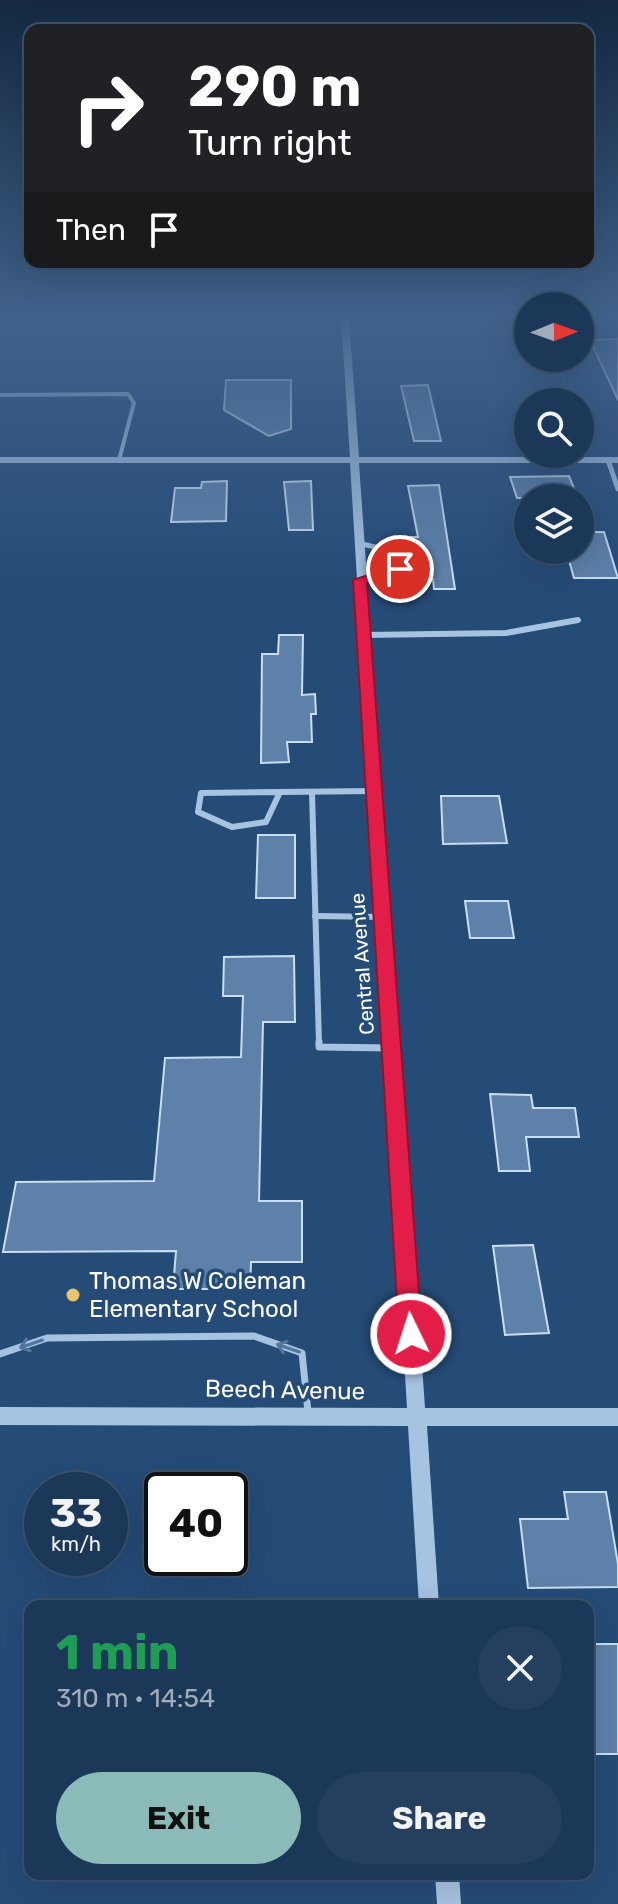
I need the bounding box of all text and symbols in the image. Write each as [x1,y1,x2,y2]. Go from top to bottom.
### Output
text: 290 m [188,54,362,120]
icon: right [56,56,160,160]
text: Turn right [188,121,352,164]
icon: arrive [142,208,186,252]
text: Then [56,212,126,248]
north arrow [514,292,594,372]
map controls [514,292,594,564]
button: search [514,388,594,468]
button: layers [514,484,594,564]
pin [366,535,434,603]
icon: arrive [378,547,422,591]
street label: Central Avenue [345,892,379,1036]
place label: Thomas W Coleman Elementary School [89,1267,306,1323]
marker: Thomas W Coleman Elementary School [64,1286,82,1304]
position arrow [369,1292,453,1376]
one-way arrow [19,1337,44,1352]
one-way arrow [276,1340,301,1354]
street label: Beech Avenue [205,1375,365,1405]
speed limit sign: 40 [144,1472,248,1576]
text: 33 [50,1490,102,1537]
text: km/h [51,1532,101,1556]
text: 1 min [56,1624,179,1681]
button: close [478,1626,562,1710]
text: 310 m · 14:54 [56,1683,215,1714]
button: Exit [56,1772,301,1864]
button: Share [317,1772,562,1864]

